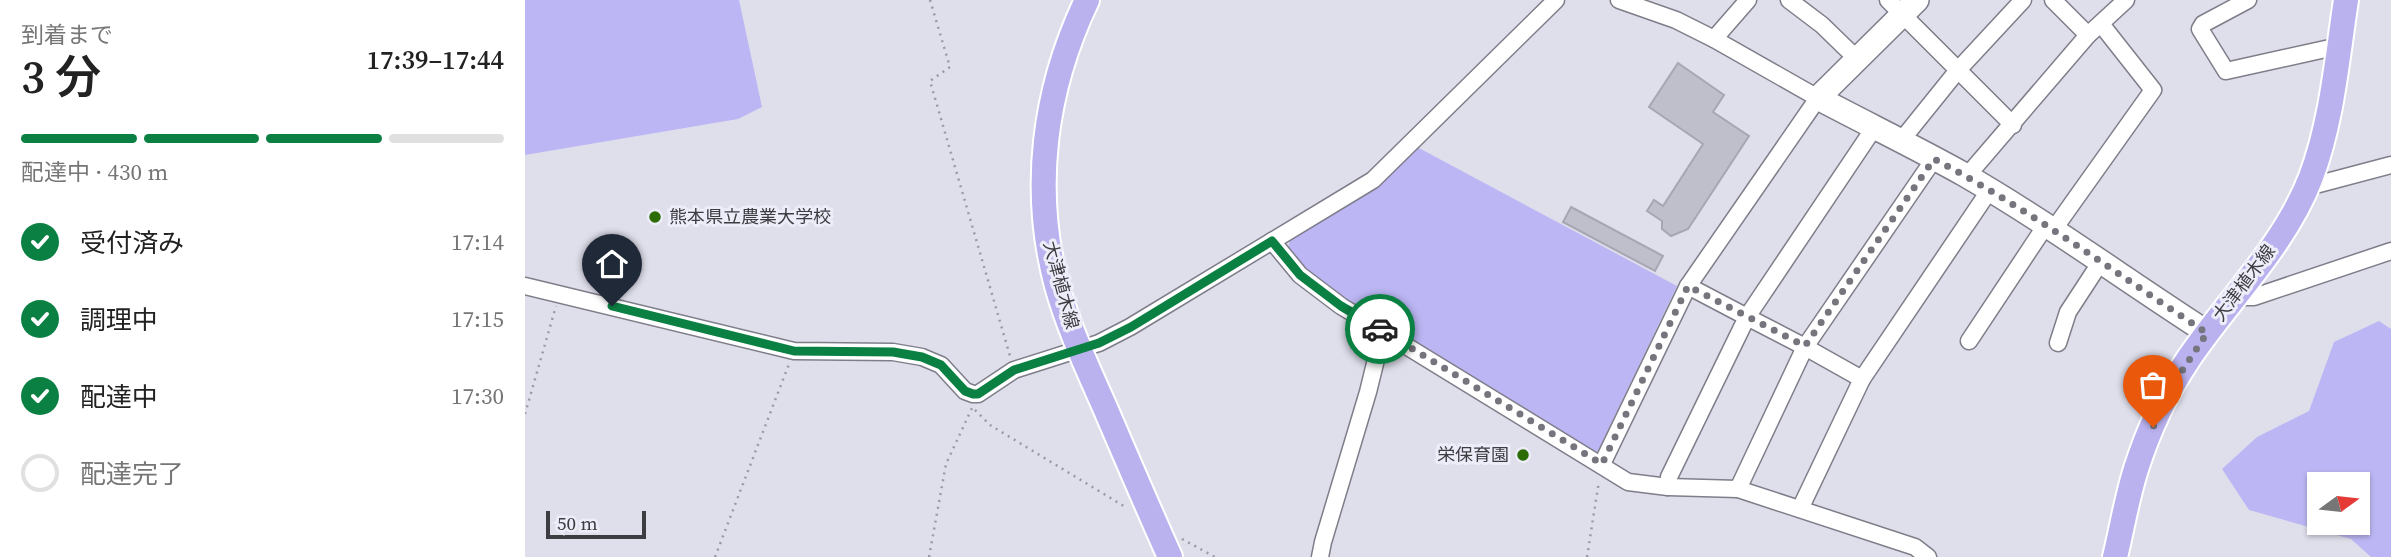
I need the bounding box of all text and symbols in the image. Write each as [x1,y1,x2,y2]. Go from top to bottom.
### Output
text: 到着まで [21,19,113,51]
text: 17:39–17:44 [367,42,504,78]
text: 3 分 [21,45,101,108]
text: 配達中 · 430 m [21,156,168,188]
place label: 熊本県立農業大学校 [669,204,831,229]
marker: 熊本県立農業大学校 [647,209,663,225]
icon: check [21,223,59,261]
text: 受付済み [80,225,184,261]
text: 17:14 [451,226,504,258]
pin [582,234,642,306]
street label: 大津植木線 [1038,238,1085,332]
street label: 大津植木線 [2207,239,2281,326]
icon: home [593,245,631,283]
courier [1345,294,1415,364]
icon: check [21,300,59,338]
text: 調理中 [80,302,158,338]
text: 17:15 [451,303,504,335]
icon: car [1361,310,1399,348]
pin [2123,355,2183,427]
icon: bag [2134,366,2172,404]
icon: check [21,377,59,415]
text: 配達中 [80,379,158,415]
text: 17:30 [451,380,504,412]
place label: 栄保育園 [1437,442,1509,467]
marker: 栄保育園 [1515,447,1531,463]
text: 配達完了 [80,456,184,492]
north arrow [2307,472,2369,536]
map controls [2307,472,2370,535]
scale bar [546,508,646,540]
text: 50 m [557,510,598,536]

